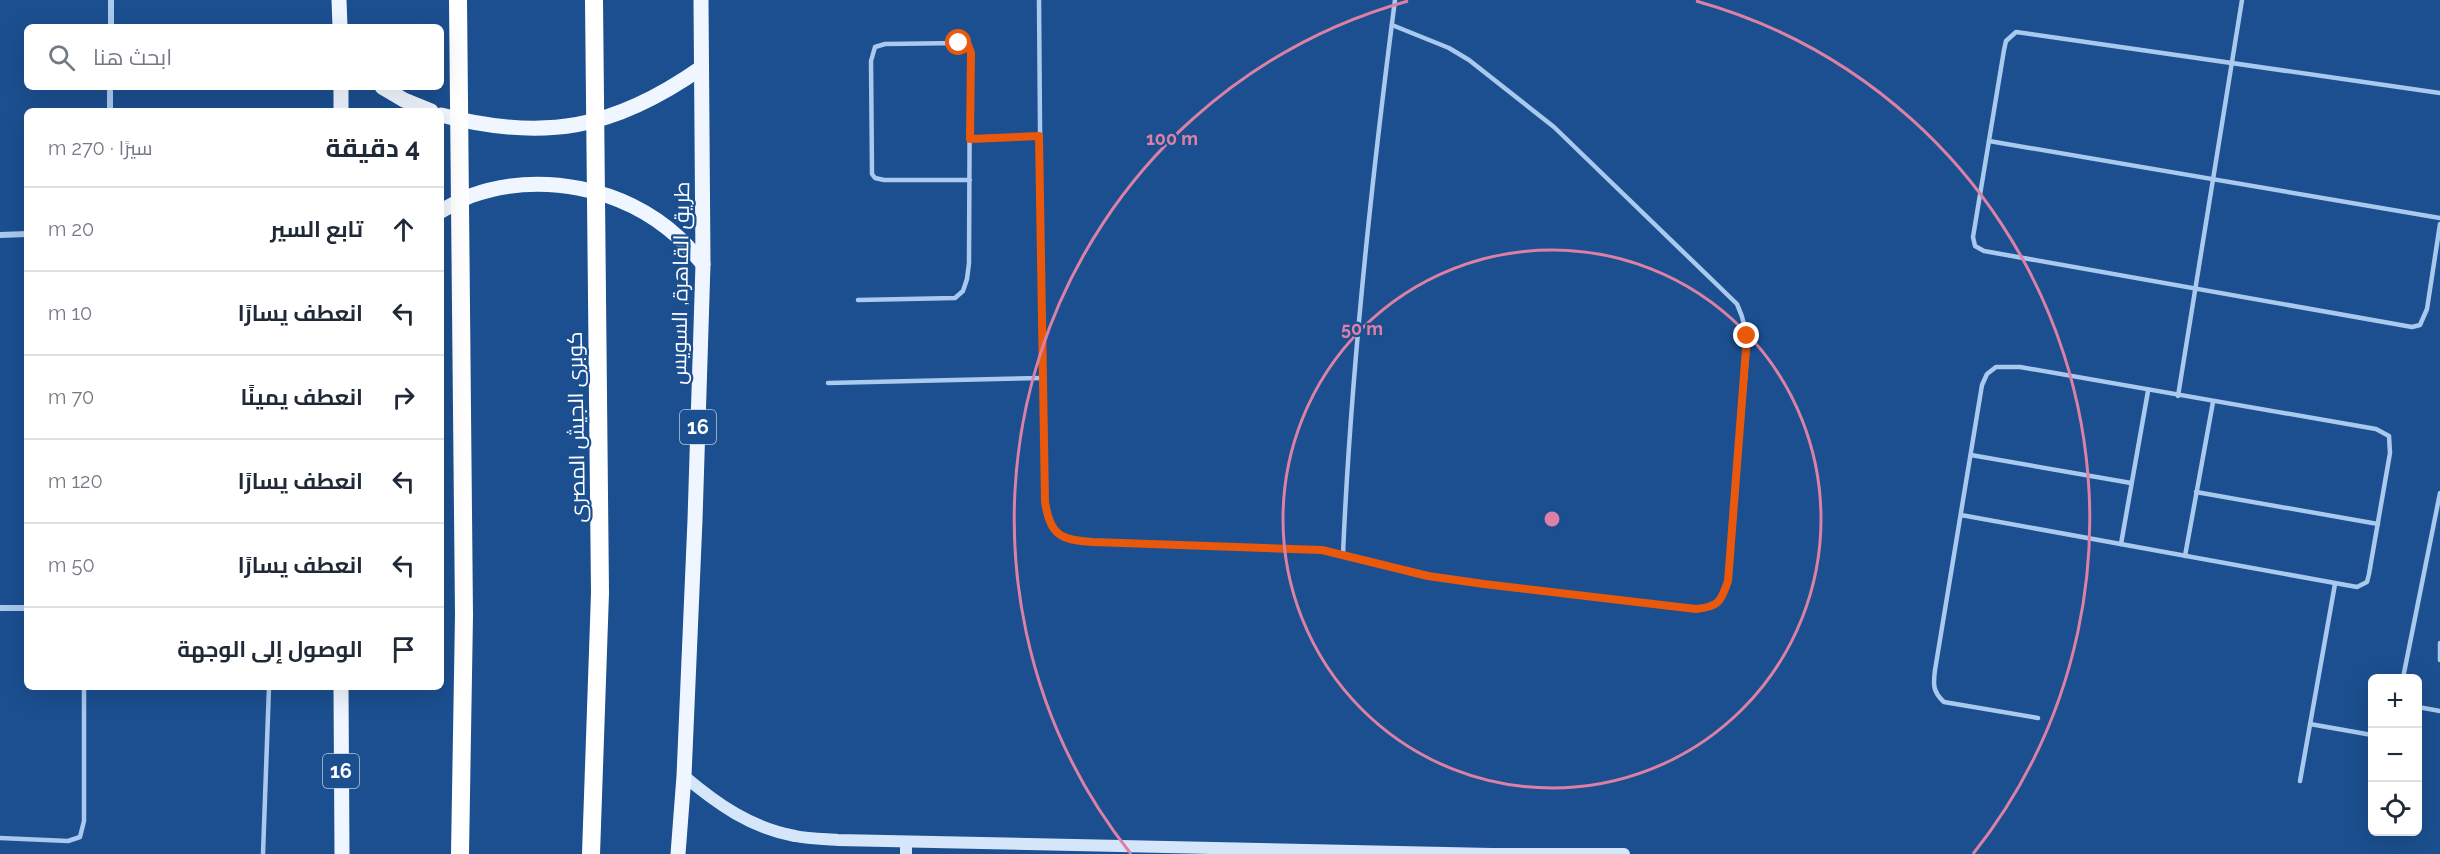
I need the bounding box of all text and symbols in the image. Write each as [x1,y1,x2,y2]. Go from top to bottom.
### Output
search box [24,24,444,90]
route start [945,29,971,55]
icon: search [45,41,78,74]
text: ابحث هنا [93,44,172,70]
text: 100 m [1146,128,1198,149]
text: 4 دقيقة [325,133,420,163]
text: سيرًا · 270 m [48,136,153,160]
street label: طريق القاهرة, السويس [666,181,695,385]
icon: ahead [387,213,420,246]
text: تابع السير [270,216,363,242]
text: 20 m [48,217,94,241]
icon: left [387,297,420,330]
text: انعطف يسارًا [238,300,363,326]
text: 10 m [48,301,92,325]
text: 50 m [1341,318,1383,339]
route end [1733,322,1759,348]
street label: كوبرى الجيش المصرى [562,331,591,523]
icon: right [387,381,420,414]
text: انعطف يمينًا [240,384,363,410]
text: 70 m [48,385,94,409]
road number: 16 [680,410,716,444]
icon: left [387,465,420,498]
text: انعطف يسارًا [238,468,363,494]
text: 120 m [48,469,103,493]
centre of rings [1542,509,1562,529]
icon: left [387,549,420,582]
text: انعطف يسارًا [238,552,363,578]
text: 50 m [48,553,95,577]
icon: arrive [387,633,420,666]
text: الوصول إلى الوجهة [177,636,363,662]
map controls [2368,674,2422,836]
button: + [2368,674,2422,728]
button: − [2368,728,2422,782]
road number: 16 [323,754,359,788]
button: locate [2368,782,2422,836]

